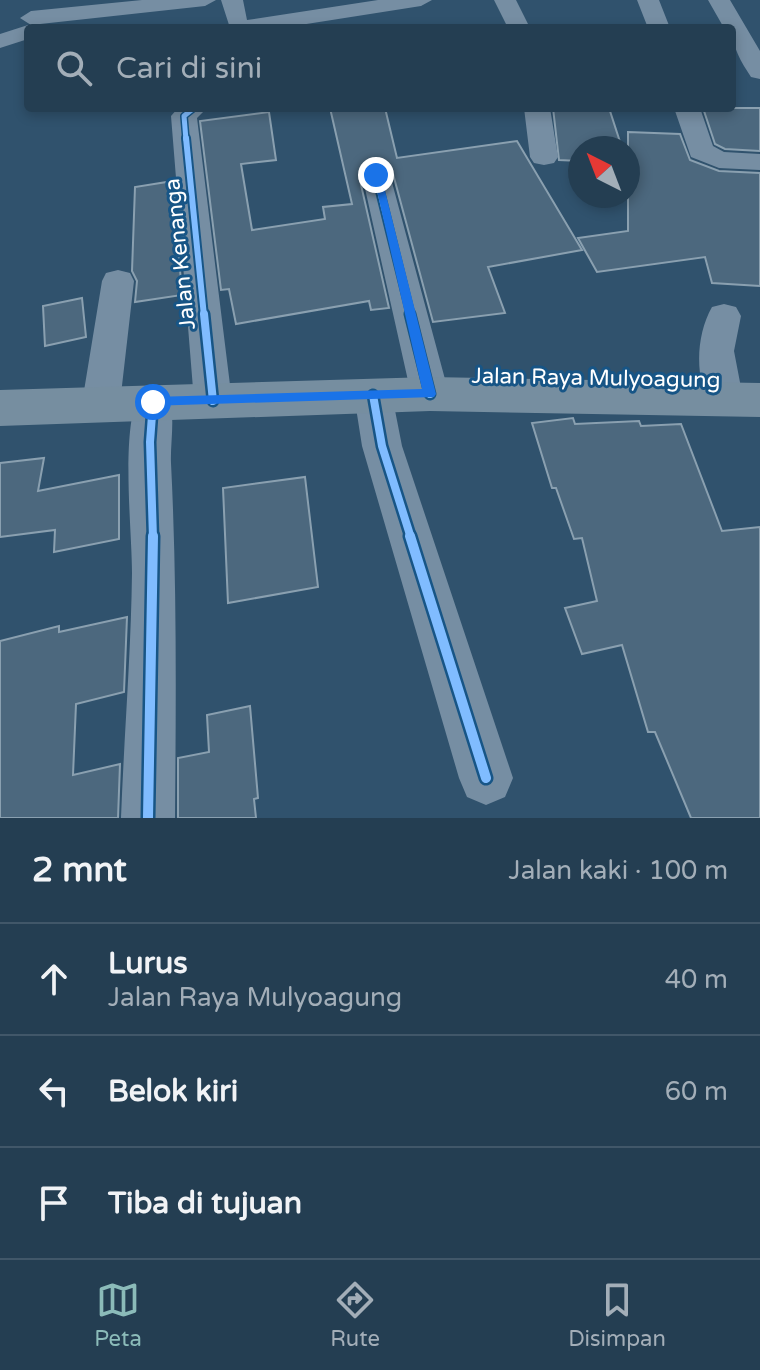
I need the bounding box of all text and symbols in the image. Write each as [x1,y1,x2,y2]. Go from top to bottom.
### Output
search box [24,24,736,112]
icon: search [52,46,96,90]
text: Cari di sini [116,50,262,87]
north arrow [568,136,640,208]
route end [358,157,394,193]
street label: Jalan Kenanga [159,177,201,331]
street label: Jalan Raya Mulyoagung [471,363,721,393]
route start [135,384,171,420]
text: 2 mnt [32,850,127,891]
text: Jalan kaki · 100 m [509,855,728,886]
text: Lurus [108,945,188,982]
icon: ahead [32,957,76,1001]
text: 40 m [665,964,728,995]
text: Jalan Raya Mulyoagung [108,982,402,1013]
icon: left [32,1069,76,1113]
text: Belok kiri [108,1073,238,1110]
text: 60 m [665,1076,728,1107]
icon: arrive [32,1181,76,1225]
text: Tiba di tujuan [108,1185,302,1222]
tab: Peta [94,1278,142,1352]
tab: Rute [330,1278,380,1352]
tab: Disimpan [568,1278,666,1352]

